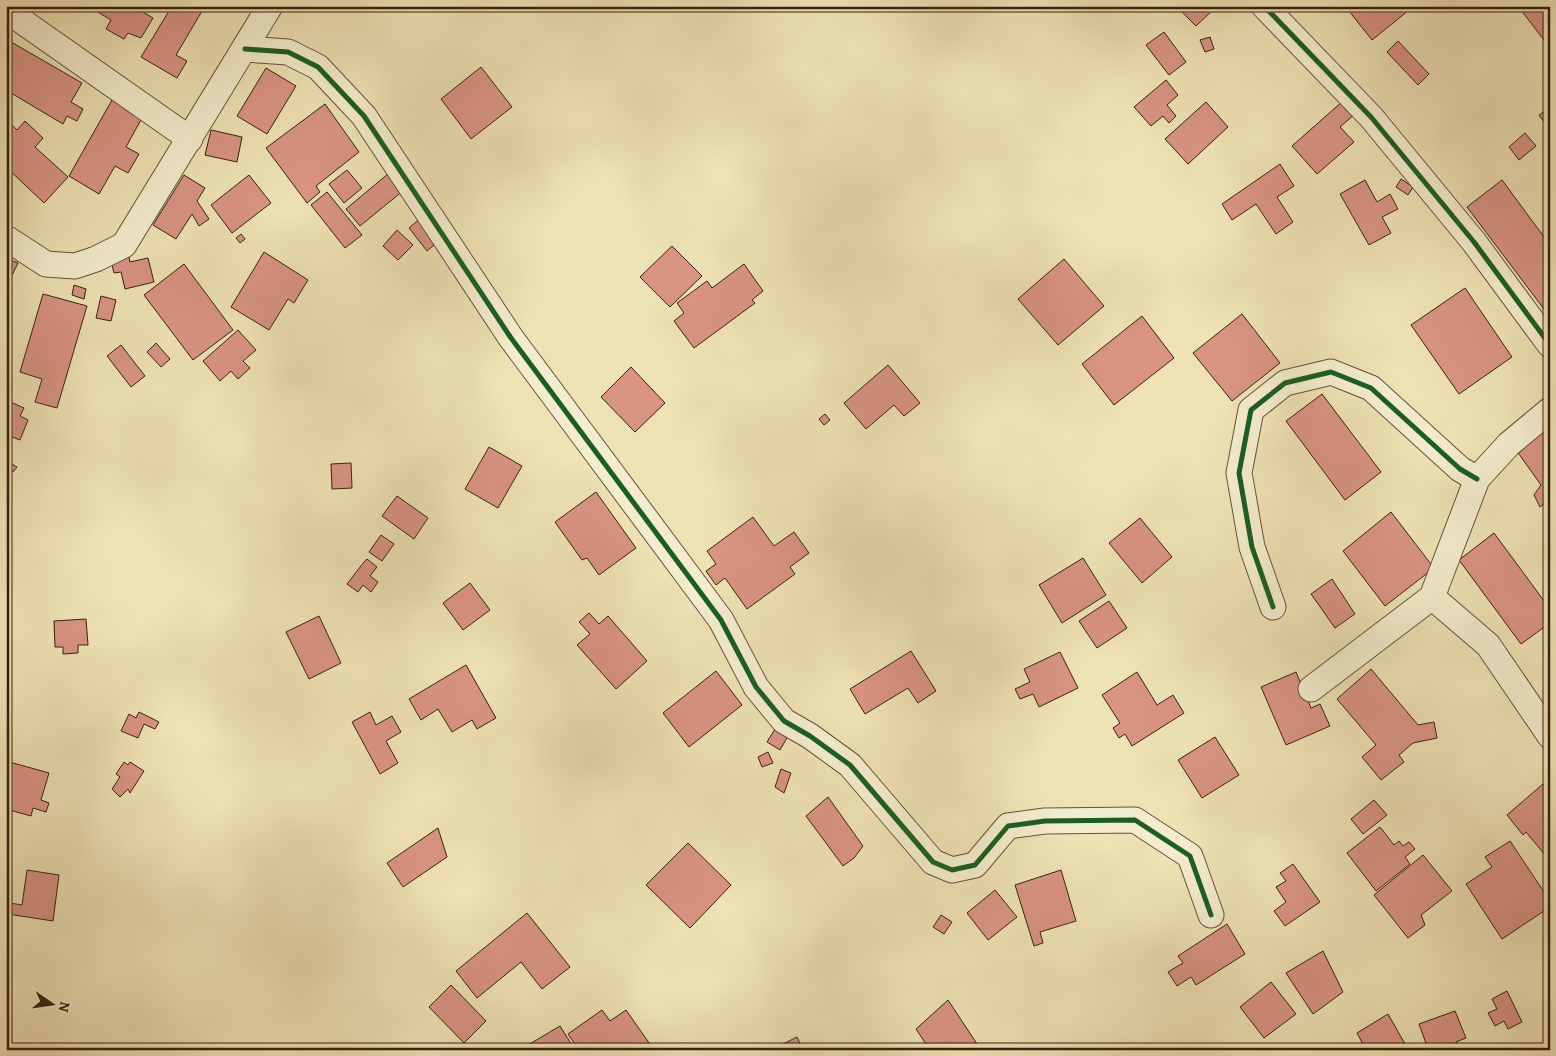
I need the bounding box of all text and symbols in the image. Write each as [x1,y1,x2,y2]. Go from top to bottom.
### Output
north arrow [28,978,78,1028]
text: N [54,1000,75,1014]

